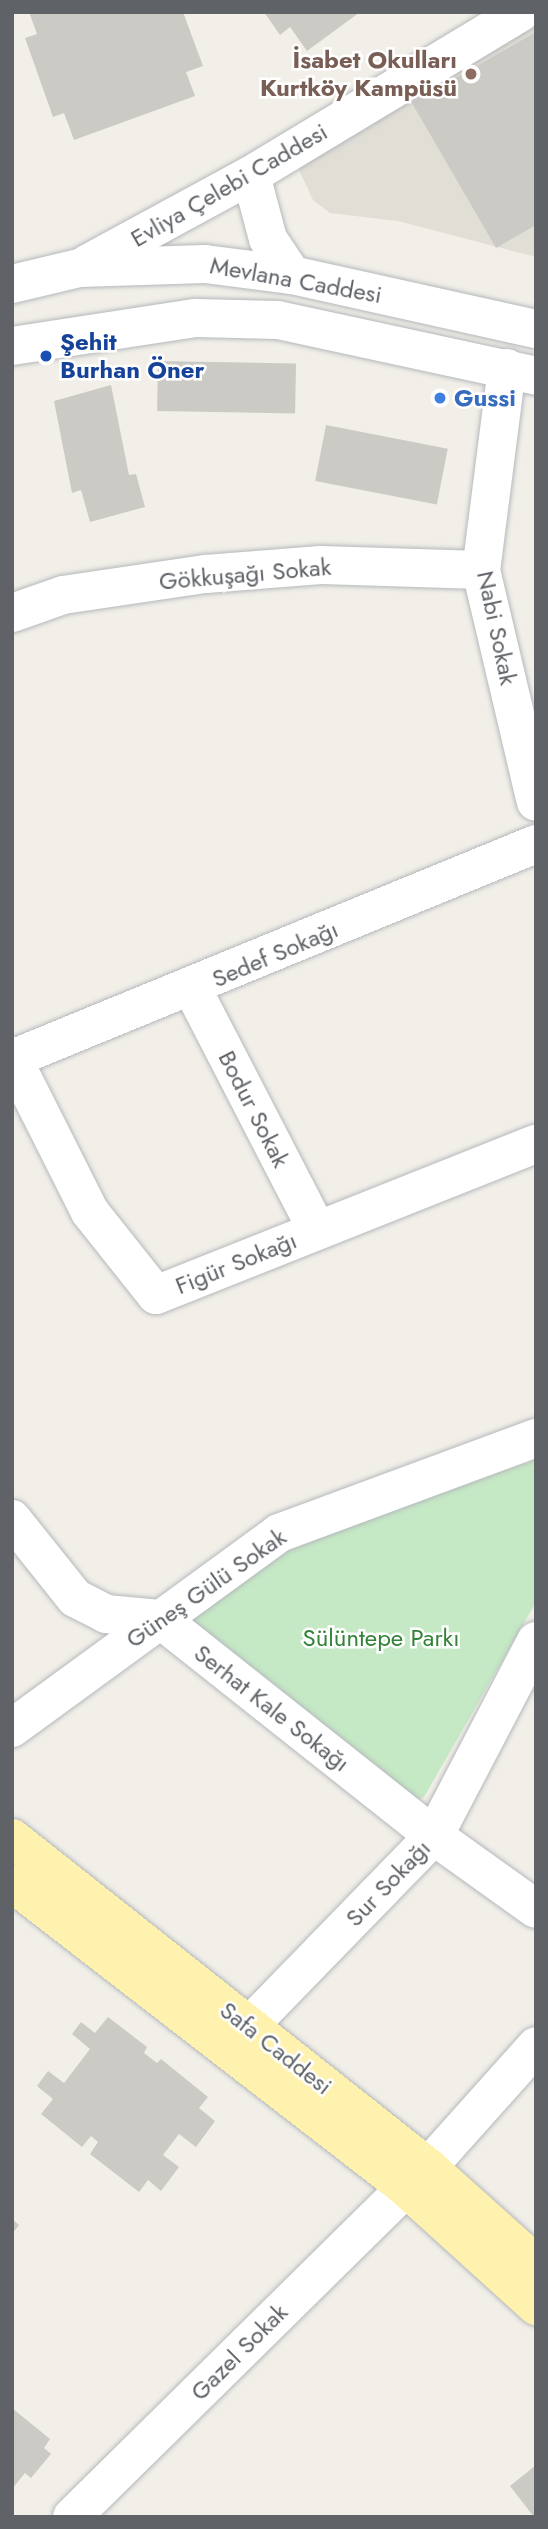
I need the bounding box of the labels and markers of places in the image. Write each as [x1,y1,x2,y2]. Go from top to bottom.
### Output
place label: İsabet Okulları Kurtköy Kampüsü [260,46,457,102]
marker: İsabet Okulları Kurtköy Kampüsü [463,66,479,82]
place label: Şehit Burhan Öner [60,328,204,384]
marker: Şehit Burhan Öner [38,348,54,364]
place label: Gussi [454,384,516,412]
marker: Gussi [432,390,448,406]

